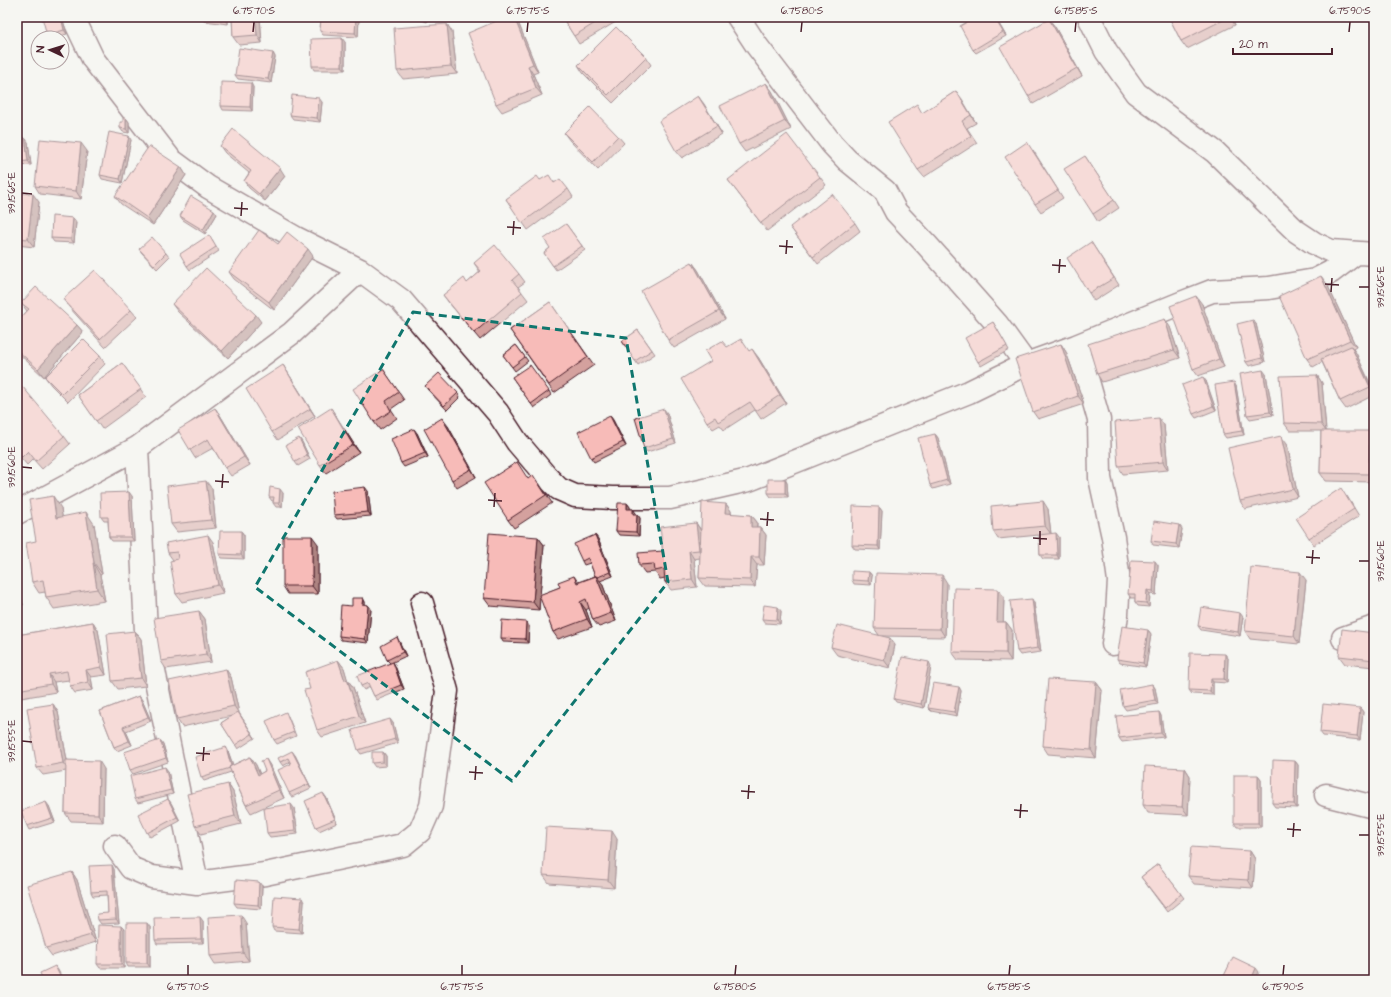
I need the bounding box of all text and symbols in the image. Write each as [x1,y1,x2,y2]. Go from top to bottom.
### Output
text: 6.7570°S [233,4,276,18]
text: 6.7575°S [507,4,550,18]
text: 6.7580°S [781,4,824,18]
text: 6.7585°S [1054,4,1098,18]
text: 6.7590°S [1329,4,1371,18]
north arrow [30,30,70,70]
scale bar [1233,30,1332,56]
text: 20 m [1239,36,1268,53]
text: N [33,45,48,53]
text: 39.1565°E [5,172,19,214]
text: 39.1565°E [1374,266,1388,308]
text: 39.1560°E [5,446,19,488]
text: 39.1560°E [1374,540,1388,582]
text: 39.1555°E [5,720,19,762]
text: 39.1555°E [1374,814,1388,856]
text: 6.7570°S [167,980,210,994]
text: 6.7575°S [441,980,484,994]
text: 6.7580°S [714,980,757,994]
text: 6.7585°S [987,980,1031,994]
text: 6.7590°S [1262,980,1304,994]

